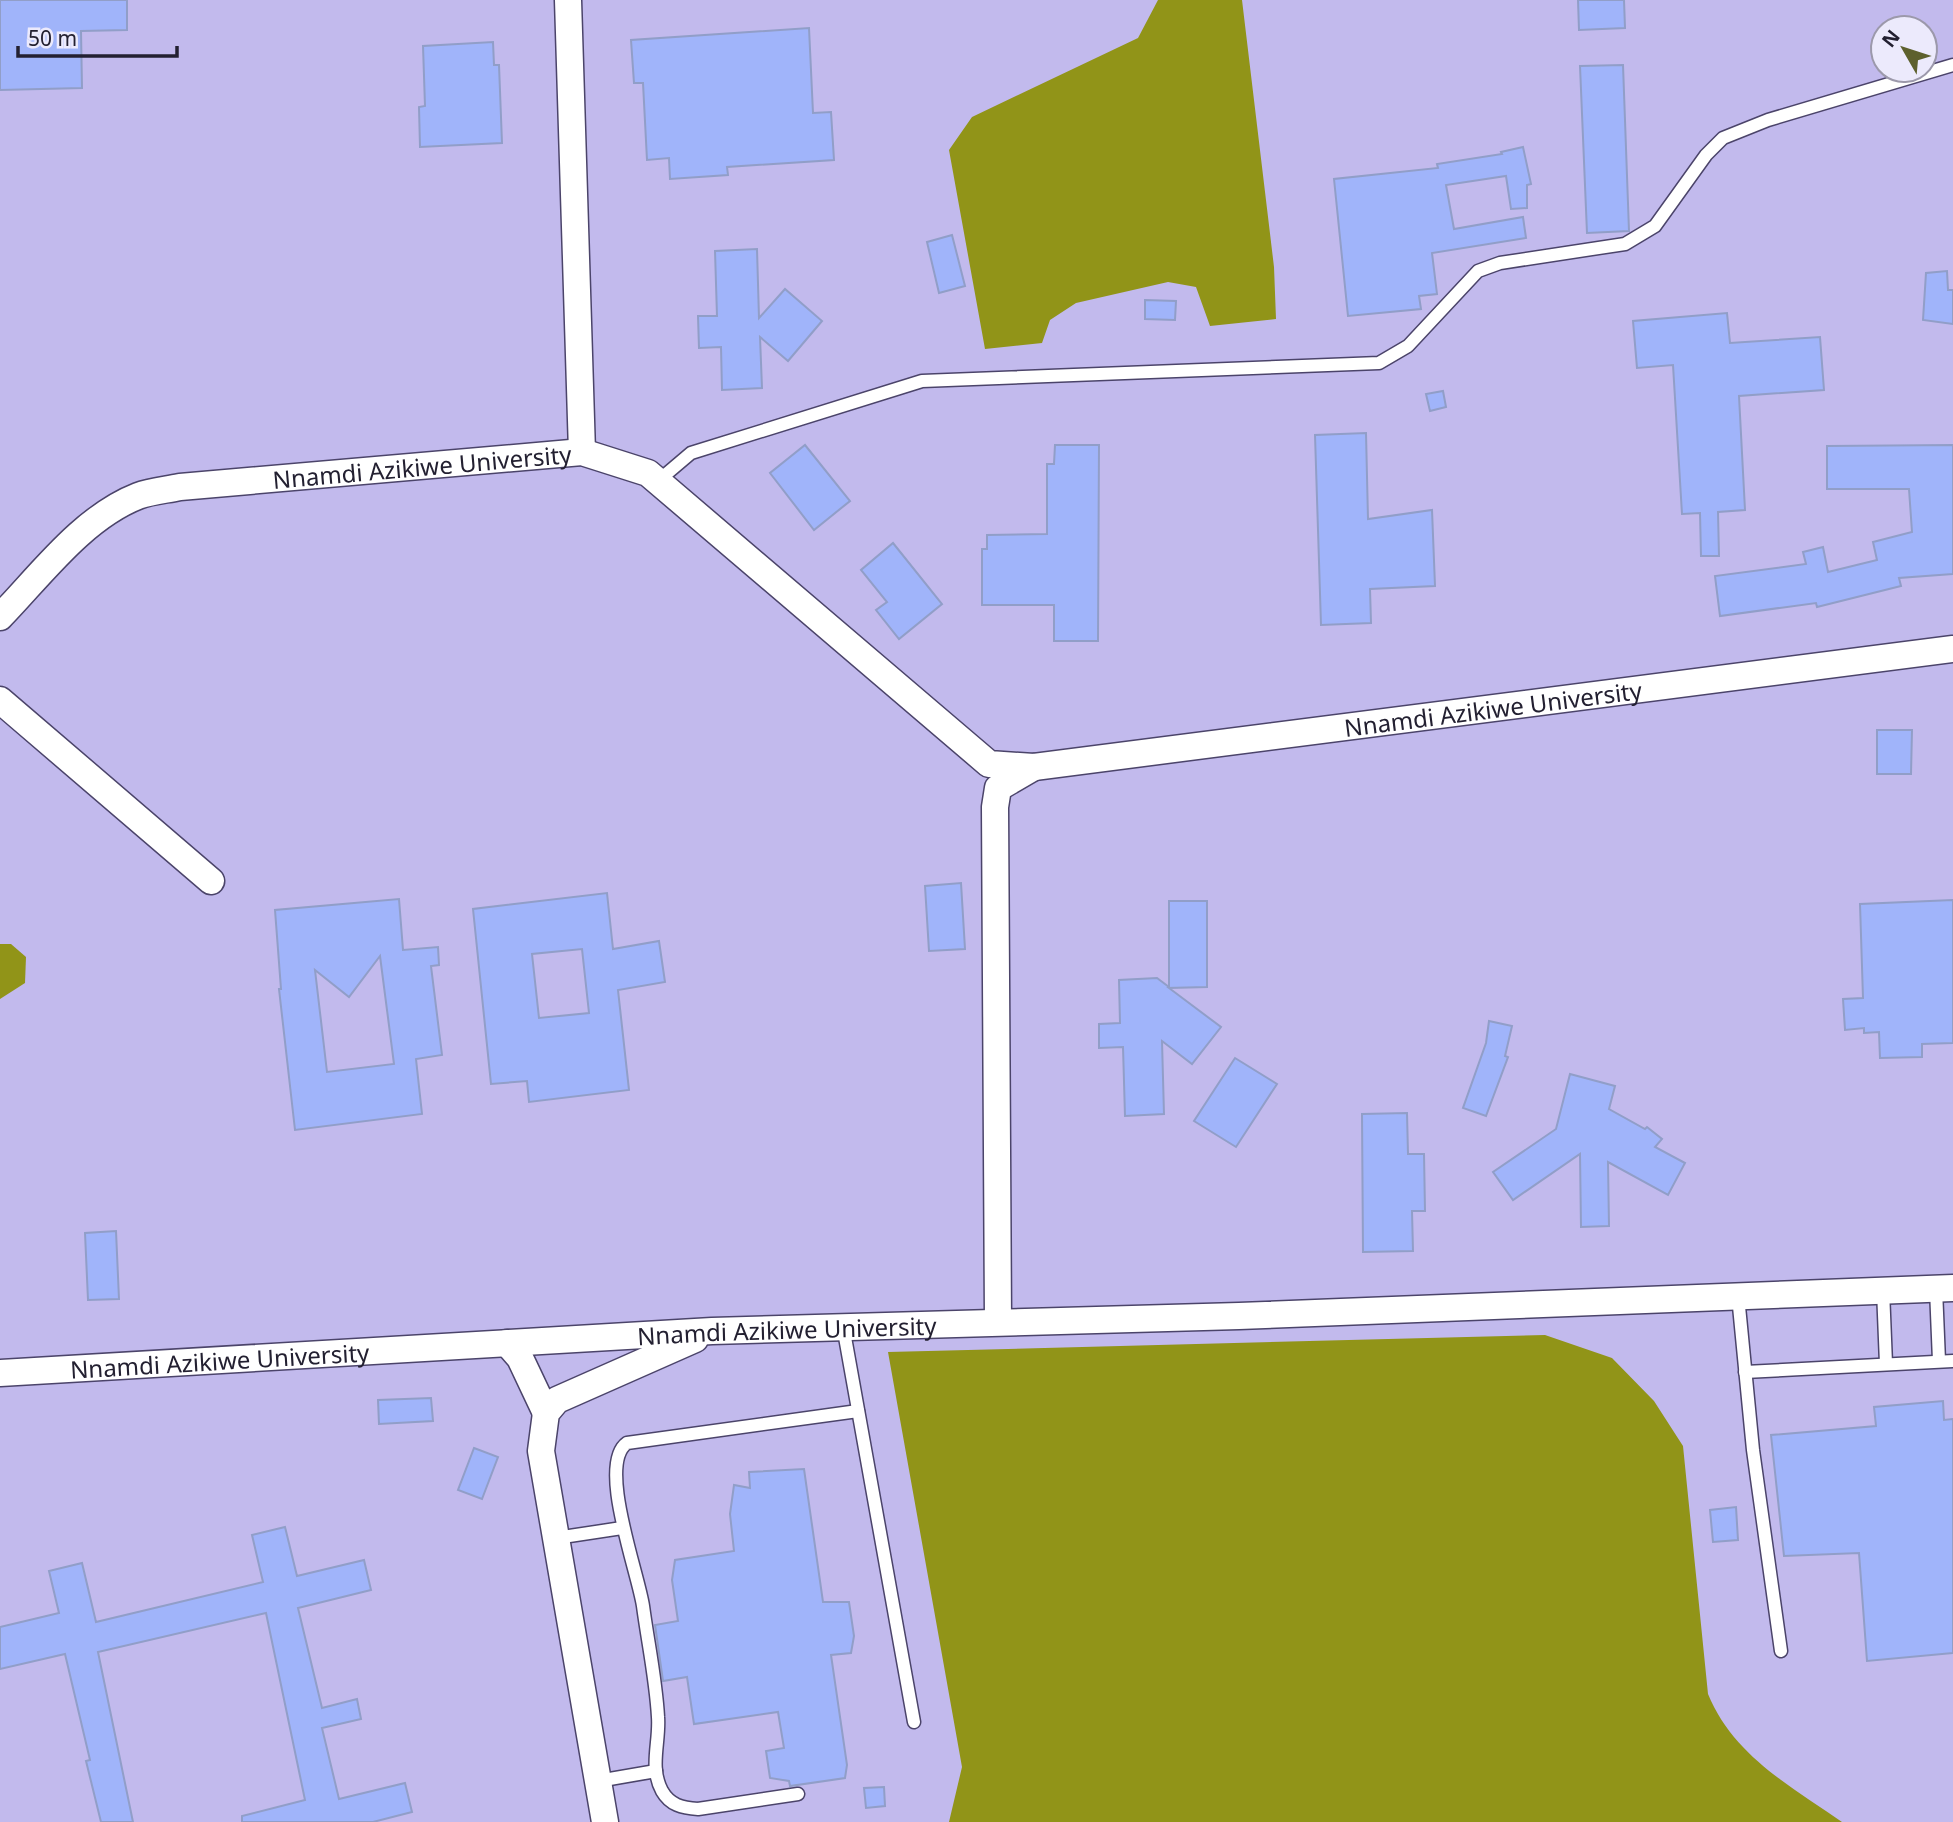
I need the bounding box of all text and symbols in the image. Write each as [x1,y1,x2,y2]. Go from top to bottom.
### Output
scale bar [18,14,177,58]
north arrow [1869,14,1939,84]
text: 50 m [28,24,77,52]
text: N [1876,24,1906,52]
street label: Nnamdi Azikiwe University [271,436,573,495]
street label: Nnamdi Azikiwe University [1342,673,1644,744]
street label: Nnamdi Azikiwe University [636,1308,938,1352]
street label: Nnamdi Azikiwe University [69,1335,371,1385]

